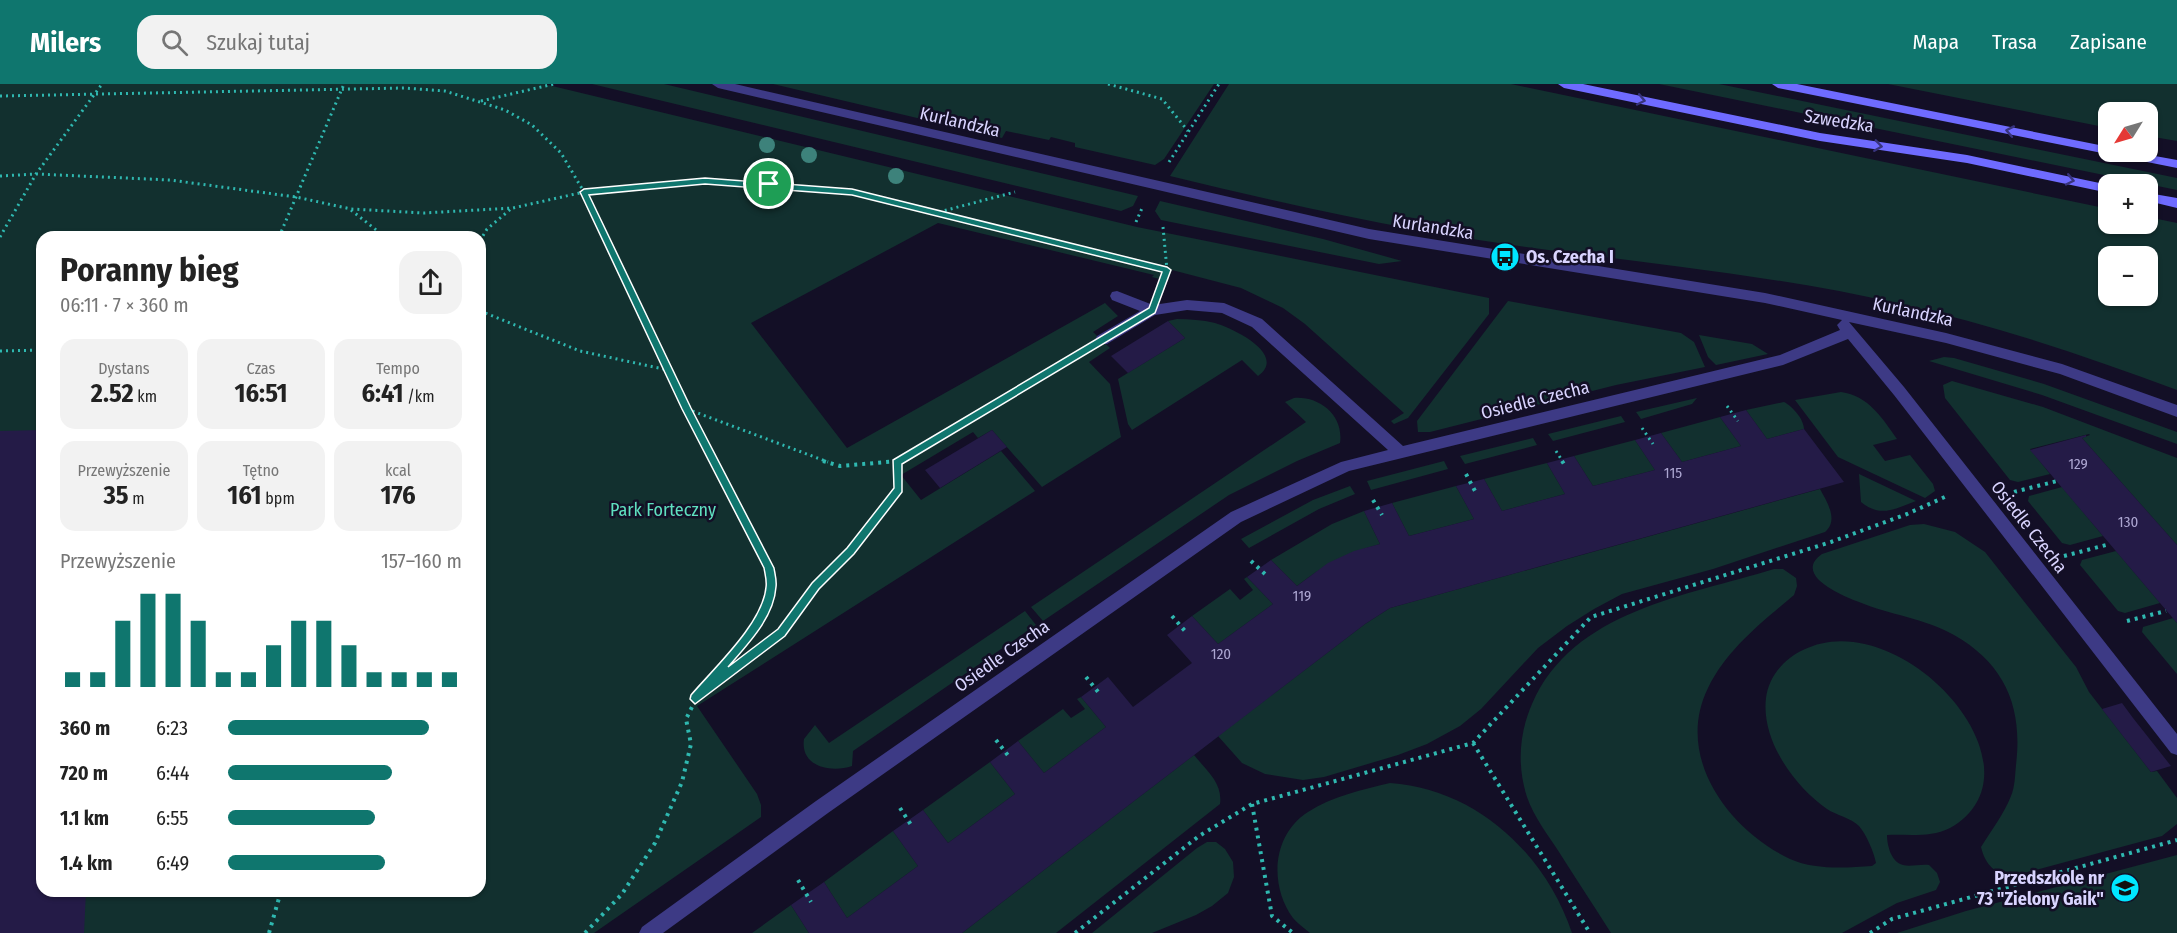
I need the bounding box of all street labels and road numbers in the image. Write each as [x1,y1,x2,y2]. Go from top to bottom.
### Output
street label: Kurlandzka [918,102,1002,142]
street label: Szwedzka [1803,105,1876,137]
street label: Kurlandzka [1391,210,1475,244]
street label: Kurlandzka [1871,293,1955,331]
street label: Osiedle Czecha [1479,376,1592,424]
street label: Osiedle Czecha [1986,477,2072,578]
street label: Osiedle Czecha [950,615,1054,697]

